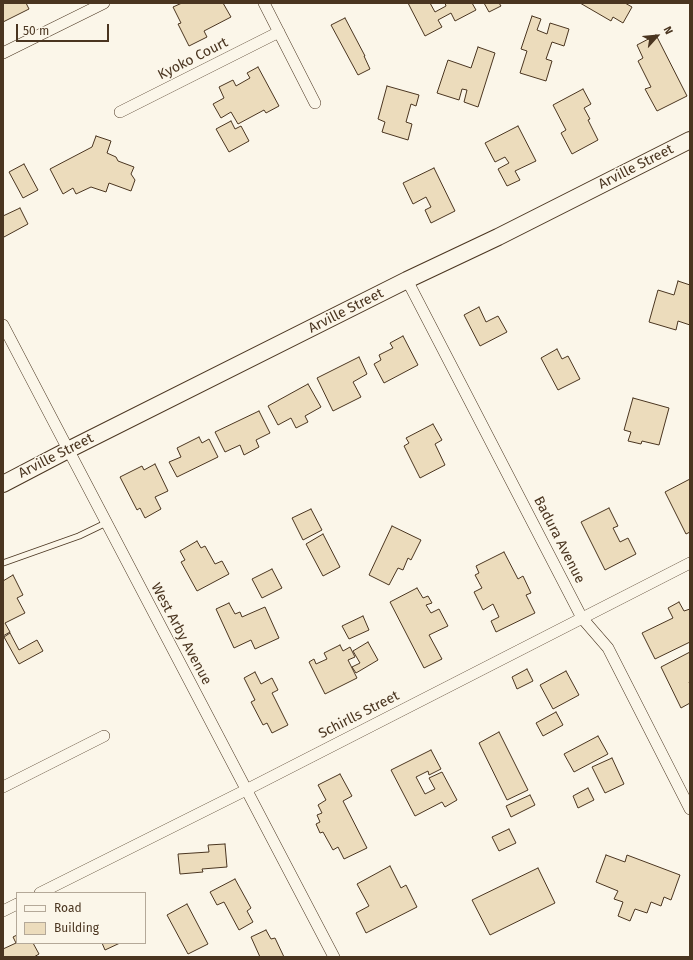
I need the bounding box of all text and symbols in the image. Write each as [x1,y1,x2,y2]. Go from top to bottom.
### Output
scale bar [18,16,111,42]
north arrow [637,16,677,56]
text: 50 m [23,24,49,38]
text: N [661,24,676,37]
street label: Kyoko Court [155,34,231,84]
street label: Arville Street [596,141,676,193]
street label: Arville Street [306,285,386,337]
street label: Arville Street [16,430,96,482]
street label: Badura Avenue [530,494,588,586]
street label: West Arby Avenue [147,580,215,688]
street label: Schirlls Street [316,687,402,743]
legend [16,892,146,944]
text: Road [54,901,82,915]
text: Building [54,921,99,935]

